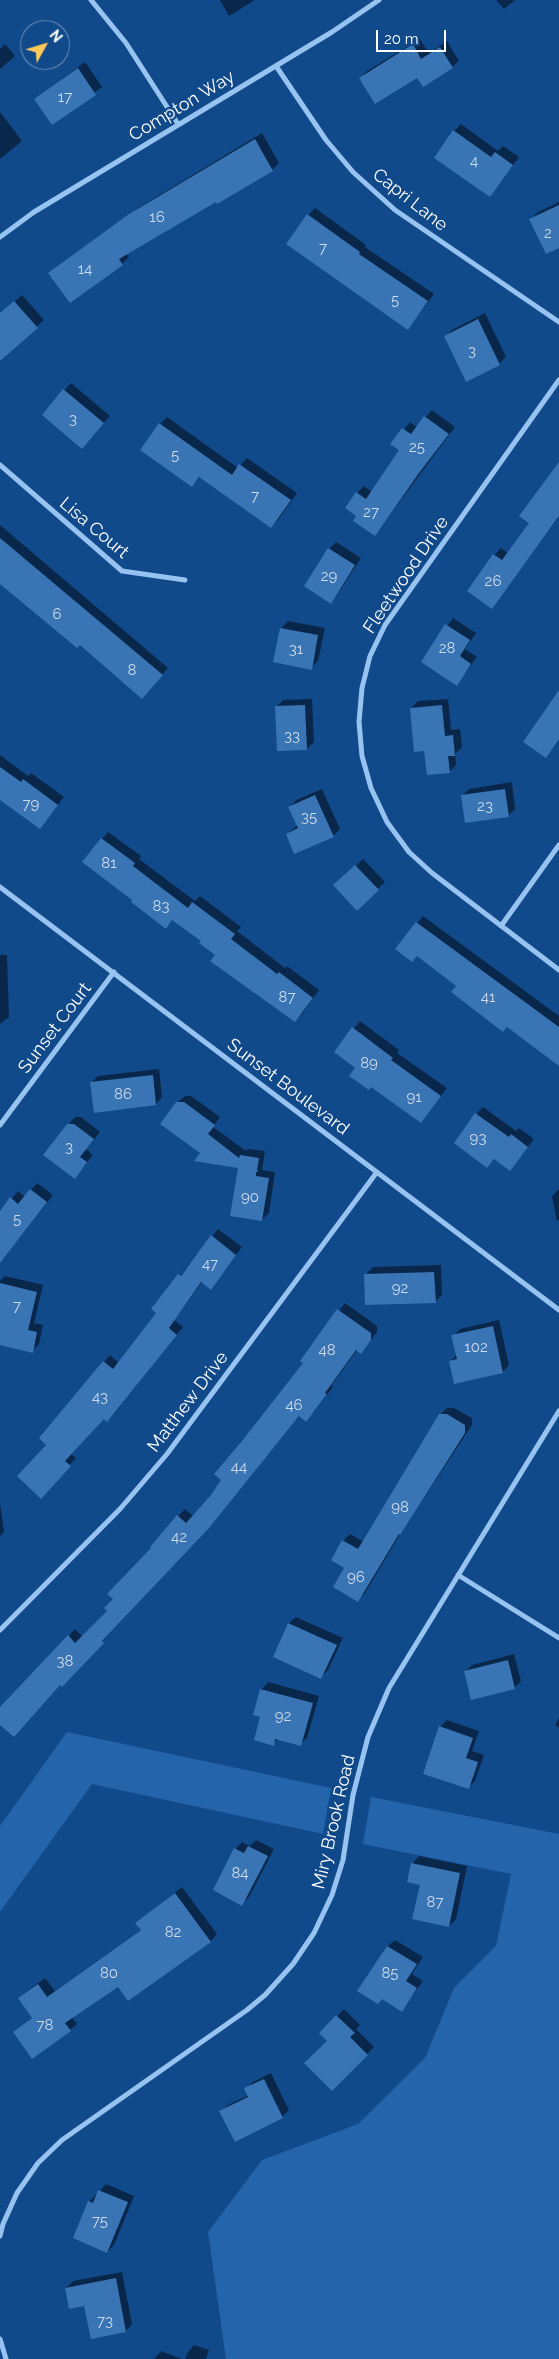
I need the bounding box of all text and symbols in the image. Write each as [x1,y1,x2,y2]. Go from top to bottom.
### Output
north arrow [20,20,70,70]
scale bar [379,20,449,52]
text: N [46,27,65,45]
text: 20 m [384,30,419,48]
street label: Compton Way [125,66,239,146]
house number: 17 [58,88,72,106]
house number: 4 [470,152,478,170]
street label: Capri Lane [368,164,452,236]
house number: 16 [149,208,165,226]
house number: 2 [544,224,552,242]
house number: 7 [319,239,327,257]
house number: 14 [78,260,92,278]
house number: 5 [391,291,399,309]
house number: 3 [468,342,476,360]
house number: 3 [69,410,77,428]
house number: 25 [409,438,425,456]
house number: 5 [171,446,179,464]
house number: 7 [251,487,259,505]
street label: Lisa Court [55,493,133,563]
house number: 27 [363,503,379,521]
street label: Fleetwood Drive [359,512,453,638]
house number: 29 [321,567,337,585]
house number: 26 [485,572,501,590]
house number: 6 [52,605,62,623]
house number: 28 [439,639,455,657]
house number: 31 [289,640,303,658]
house number: 8 [128,661,136,679]
house number: 33 [284,727,300,745]
house number: 79 [23,795,39,813]
house number: 23 [477,797,493,815]
house number: 35 [301,808,317,826]
house number: 81 [101,854,117,872]
house number: 83 [153,897,169,915]
street label: Sunset Court [14,978,96,1078]
house number: 87 [279,988,295,1006]
house number: 41 [481,988,495,1006]
street label: Sunset Boulevard [223,1034,353,1140]
house number: 89 [360,1054,378,1072]
house number: 86 [114,1085,132,1103]
house number: 91 [406,1088,422,1106]
house number: 93 [470,1129,486,1147]
house number: 3 [65,1138,73,1156]
house number: 90 [241,1188,259,1206]
house number: 5 [13,1210,21,1228]
house number: 47 [202,1255,218,1273]
house number: 92 [392,1279,408,1297]
house number: 7 [13,1297,21,1315]
house number: 102 [464,1338,488,1356]
house number: 48 [318,1341,336,1359]
street label: Matthew Drive [143,1347,233,1457]
house number: 43 [92,1388,108,1406]
house number: 46 [285,1396,303,1414]
house number: 44 [231,1458,247,1476]
house number: 98 [391,1498,409,1516]
house number: 42 [171,1528,187,1546]
house number: 96 [347,1568,365,1586]
house number: 38 [57,1652,73,1670]
house number: 92 [275,1707,291,1725]
street label: Miry Brook Road [308,1753,360,1891]
house number: 84 [231,1864,249,1882]
house number: 87 [427,1893,443,1911]
house number: 82 [165,1923,181,1941]
house number: 80 [100,1964,118,1982]
house number: 85 [381,1964,399,1982]
house number: 78 [37,2016,53,2034]
house number: 75 [92,2212,108,2230]
house number: 73 [97,2312,113,2330]

